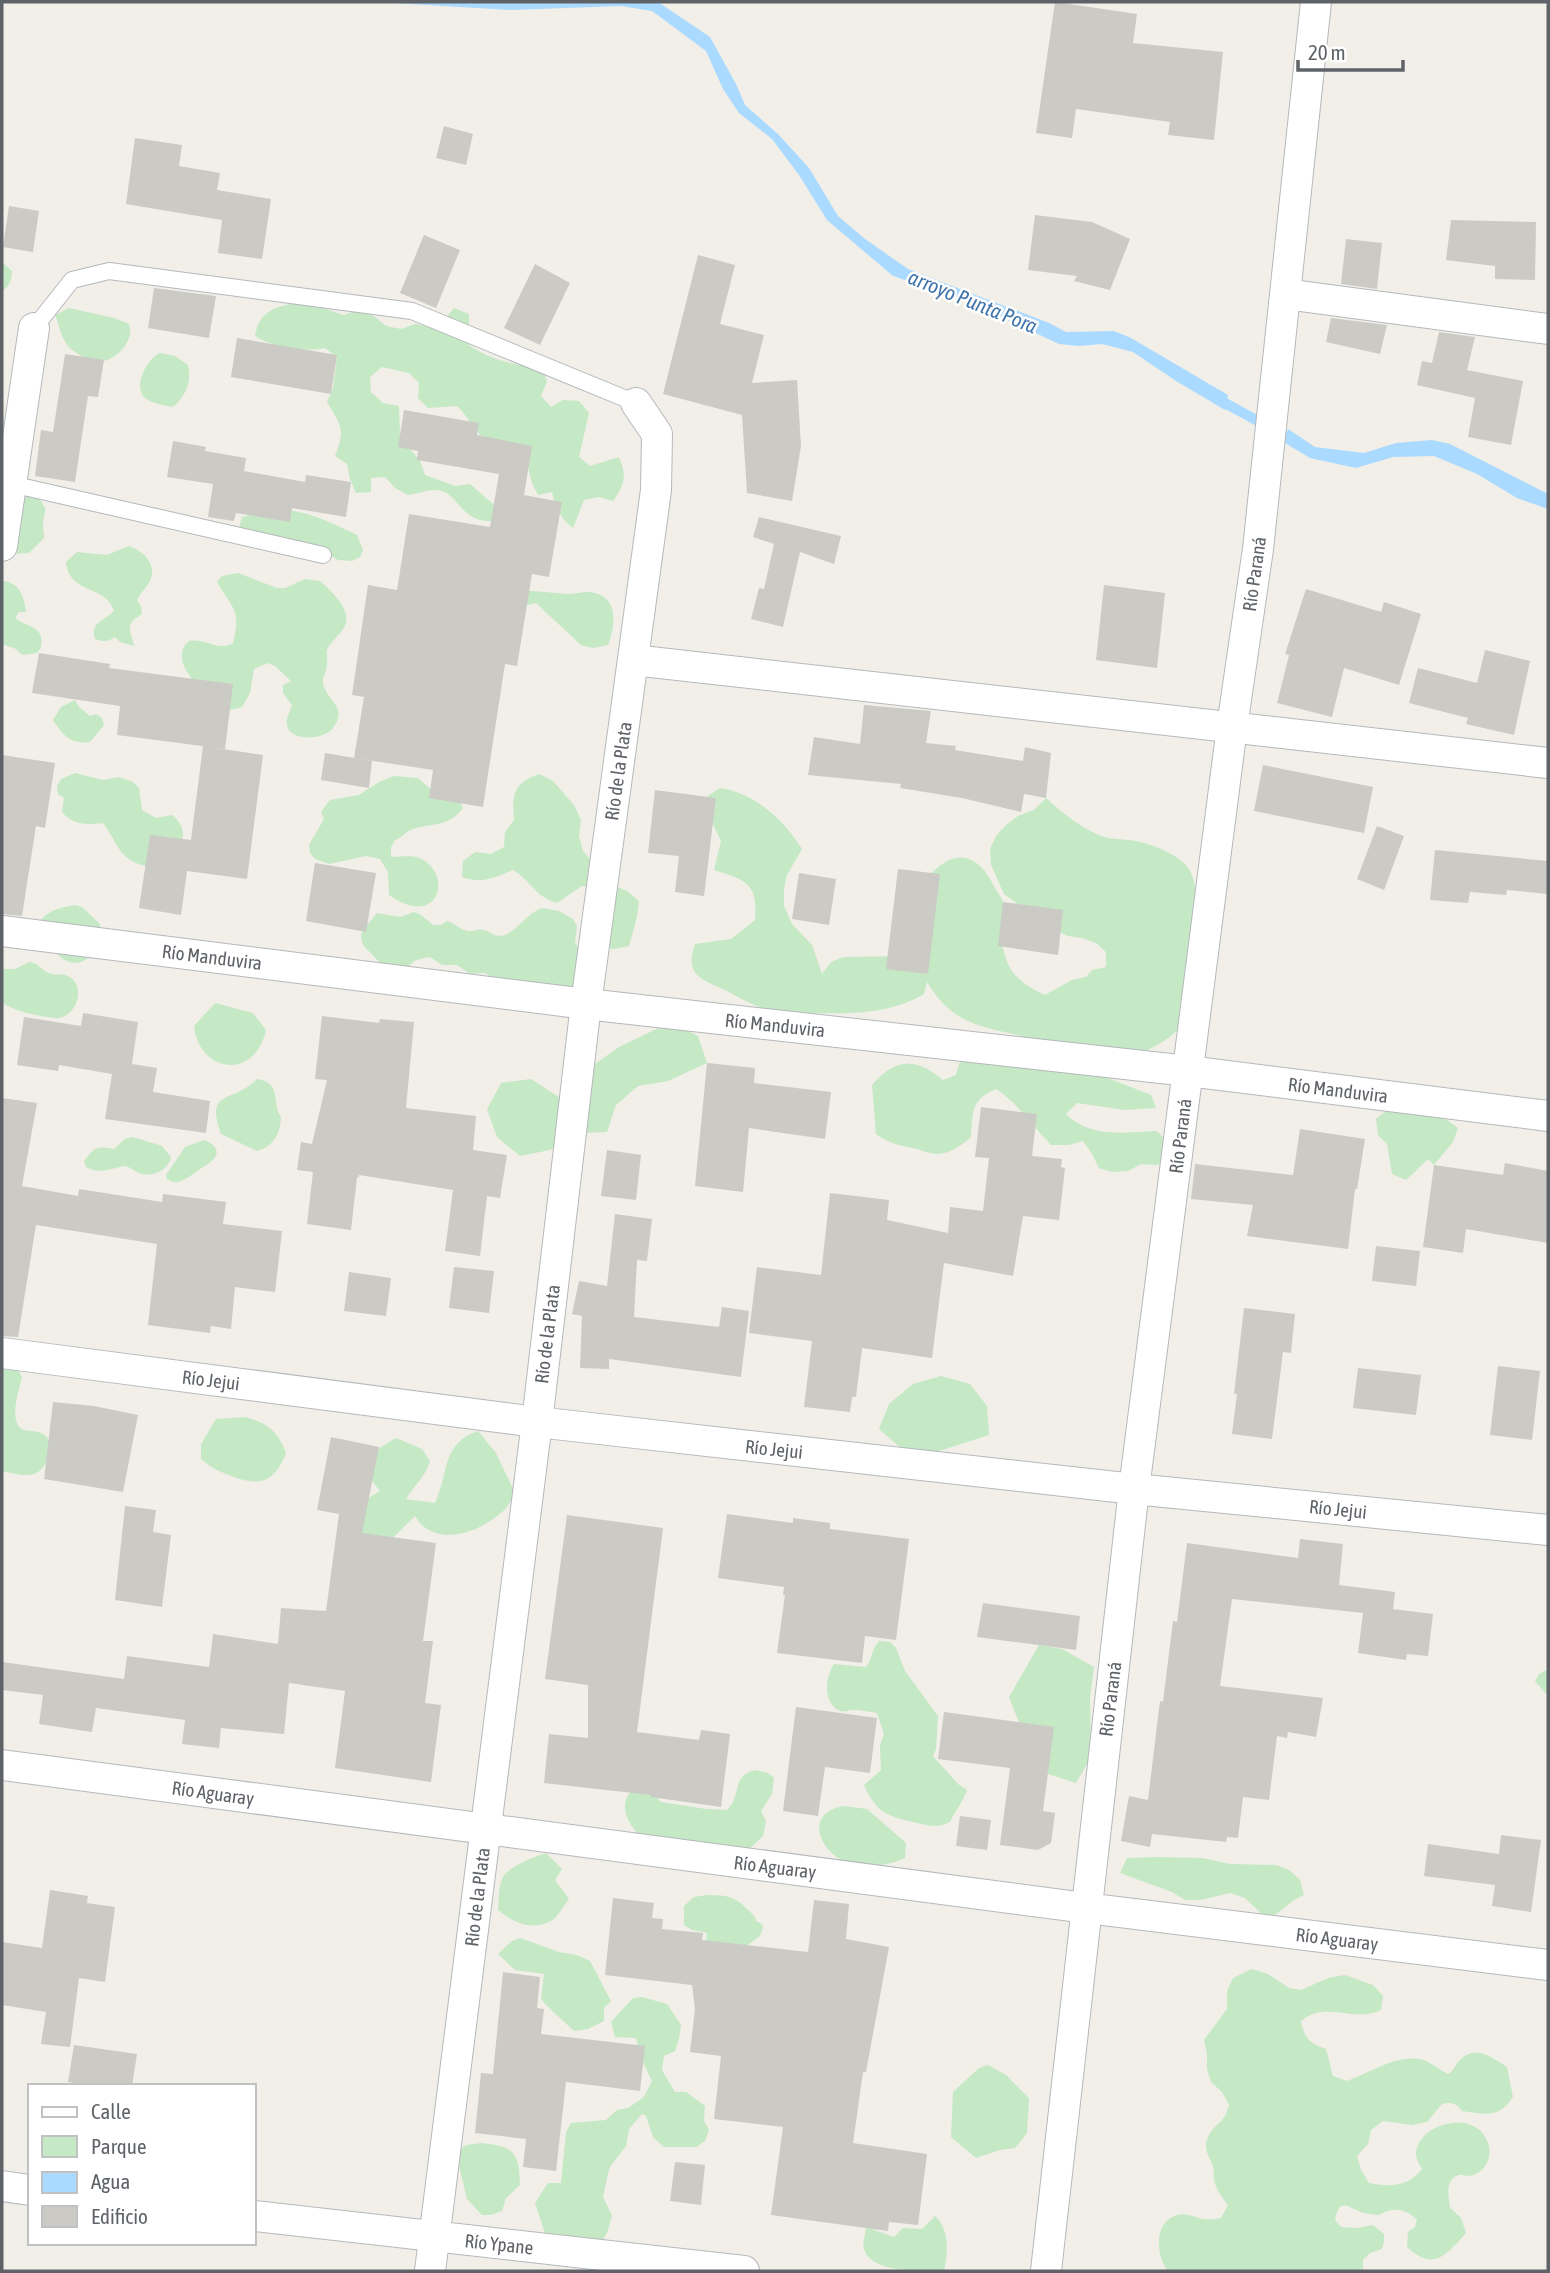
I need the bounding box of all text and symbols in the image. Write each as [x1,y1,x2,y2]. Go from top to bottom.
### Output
scale bar [1298,28,1403,72]
text: 20 m [1308,40,1346,64]
water label: arroyo Punta Pora [905,264,1041,338]
street label: Río Paraná [1238,535,1270,613]
street label: Río de la Plata [600,720,636,822]
street label: Río Manduvira [161,940,263,974]
street label: Río Manduvira [724,1009,826,1041]
street label: Río Manduvira [1287,1073,1389,1107]
street label: Río Paraná [1164,1097,1196,1175]
street label: Río de la Plata [530,1283,564,1385]
street label: Río Jejui [181,1366,241,1394]
street label: Río Jejui [744,1435,804,1463]
street label: Río Jejui [1308,1495,1368,1523]
street label: Río Paraná [1094,1660,1126,1738]
street label: Río Aguaray [170,1776,256,1810]
street label: Río de la Plata [460,1846,494,1948]
street label: Río Aguaray [733,1851,818,1883]
street label: Río Aguaray [1295,1923,1380,1955]
legend [28,2084,256,2245]
text: Calle [91,2099,131,2123]
text: Parque [91,2134,146,2158]
text: Agua [91,2169,130,2193]
text: Edificio [91,2204,148,2228]
street label: Río Ypane [464,2229,534,2259]

